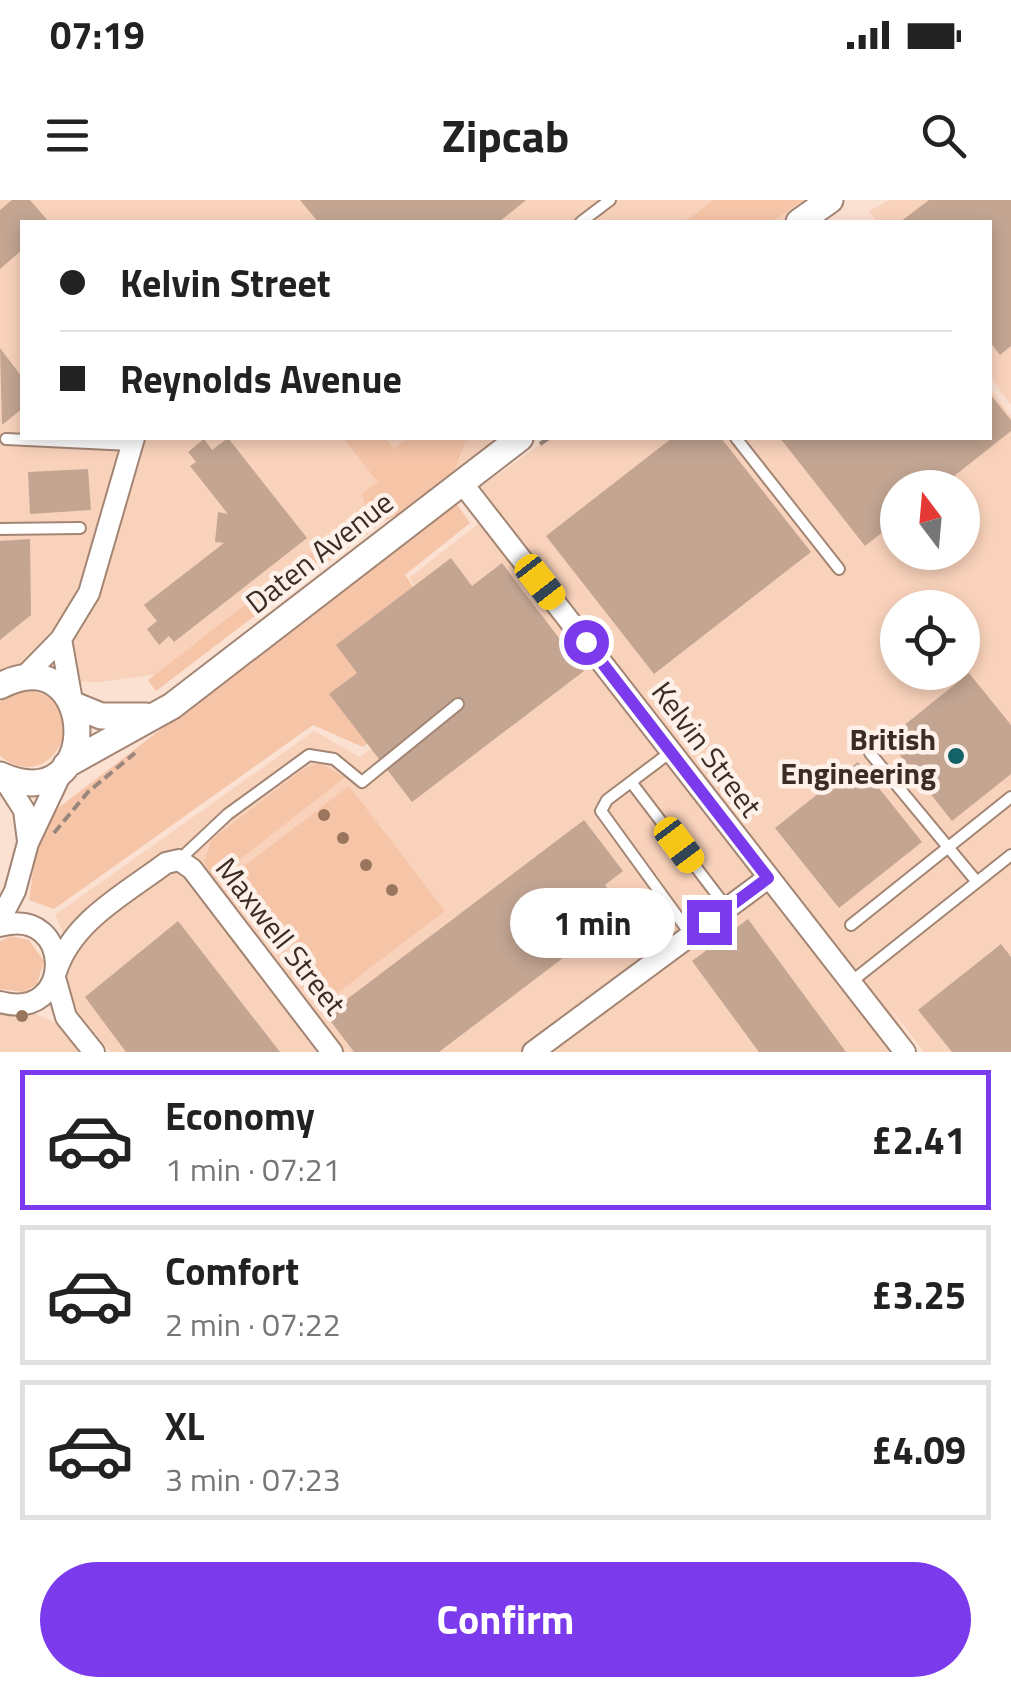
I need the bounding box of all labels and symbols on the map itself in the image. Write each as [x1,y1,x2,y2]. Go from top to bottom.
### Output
north arrow [880,470,980,570]
street label: Daten Avenue [235,480,403,624]
car [510,549,570,615]
route start [564,620,609,665]
street label: Kelvin Street [641,671,774,827]
place label: British Engineering [780,716,936,796]
marker: British Engineering [945,745,967,767]
car [649,812,709,878]
street label: Maxwell Street [205,847,358,1025]
callout: 1 min [509,887,674,957]
route end [687,900,732,945]

